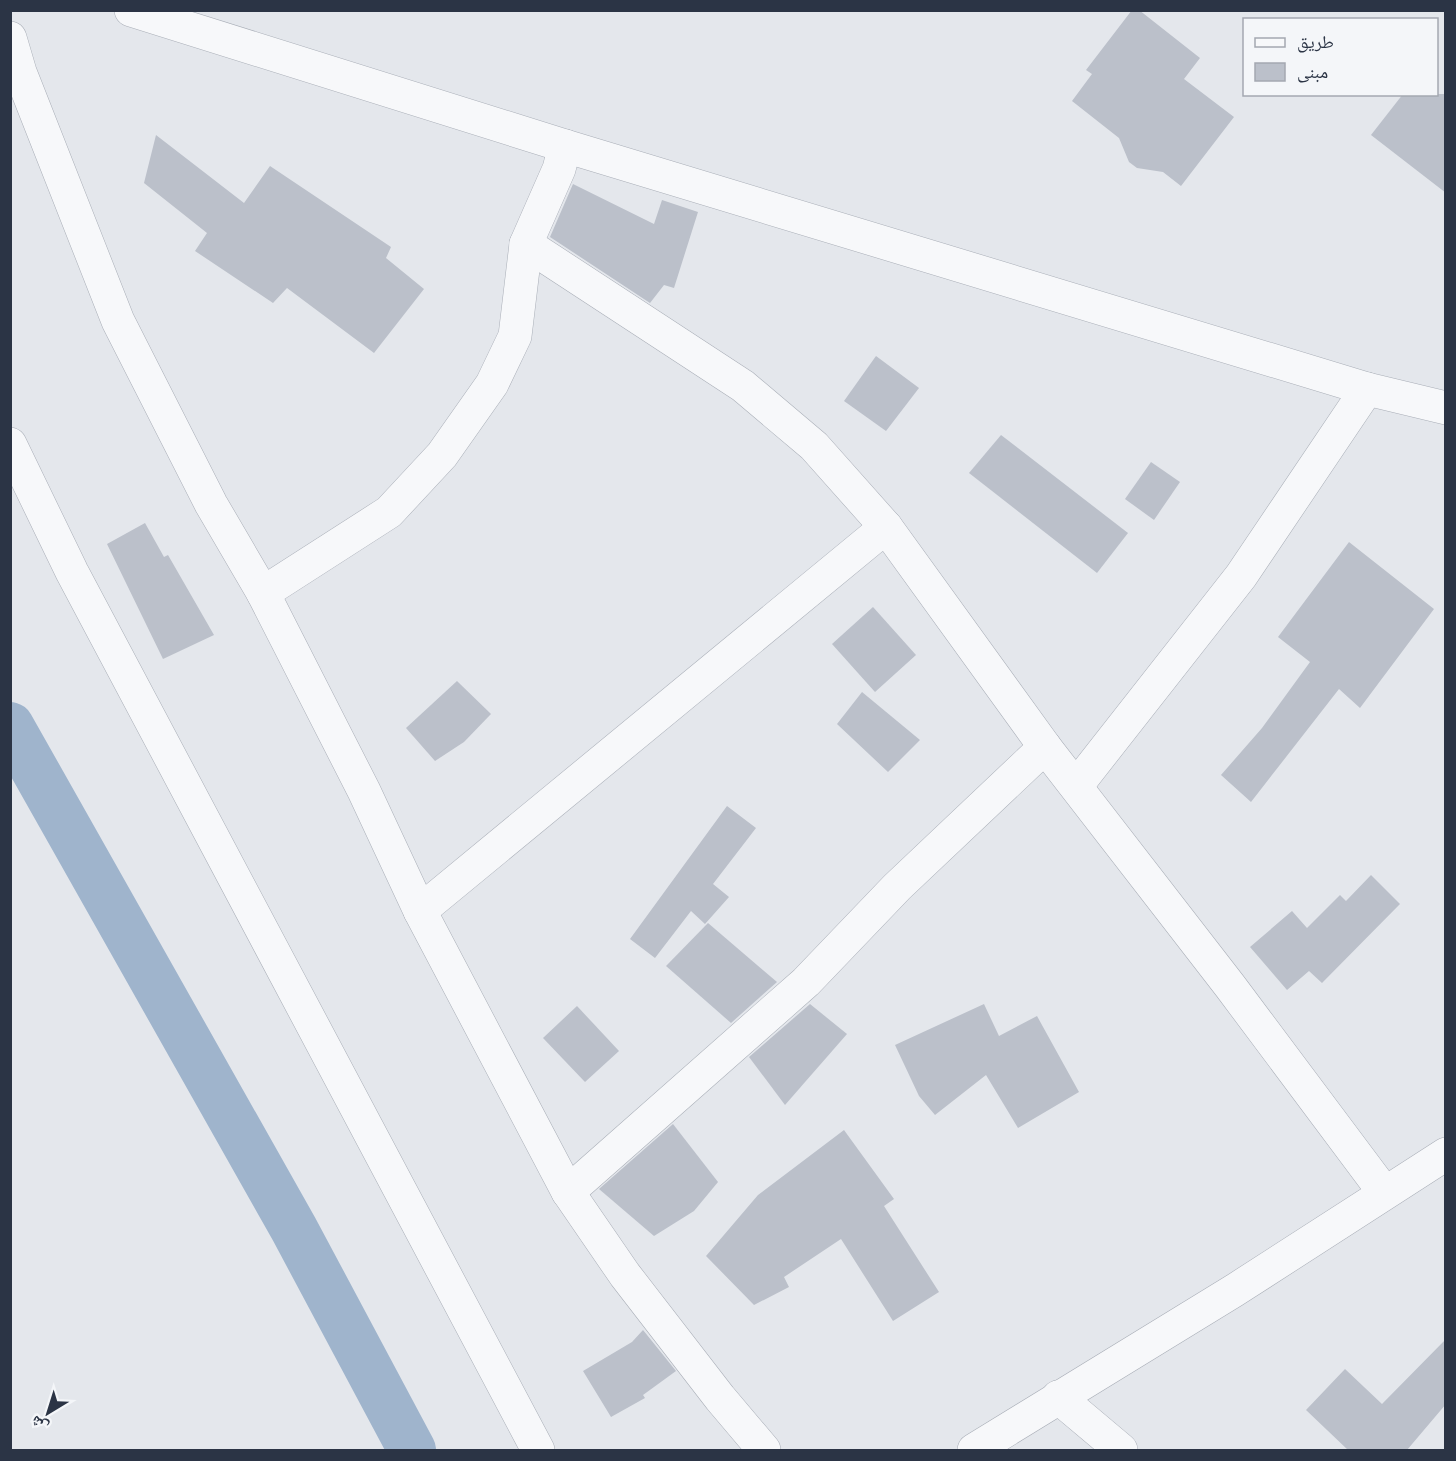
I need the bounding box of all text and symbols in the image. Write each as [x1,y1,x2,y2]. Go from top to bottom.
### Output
legend [1243,18,1438,96]
text: طريق [1297,31,1334,53]
text: مبنى [1297,61,1328,83]
north arrow [18,1383,78,1443]
text: ش [27,1412,52,1437]

